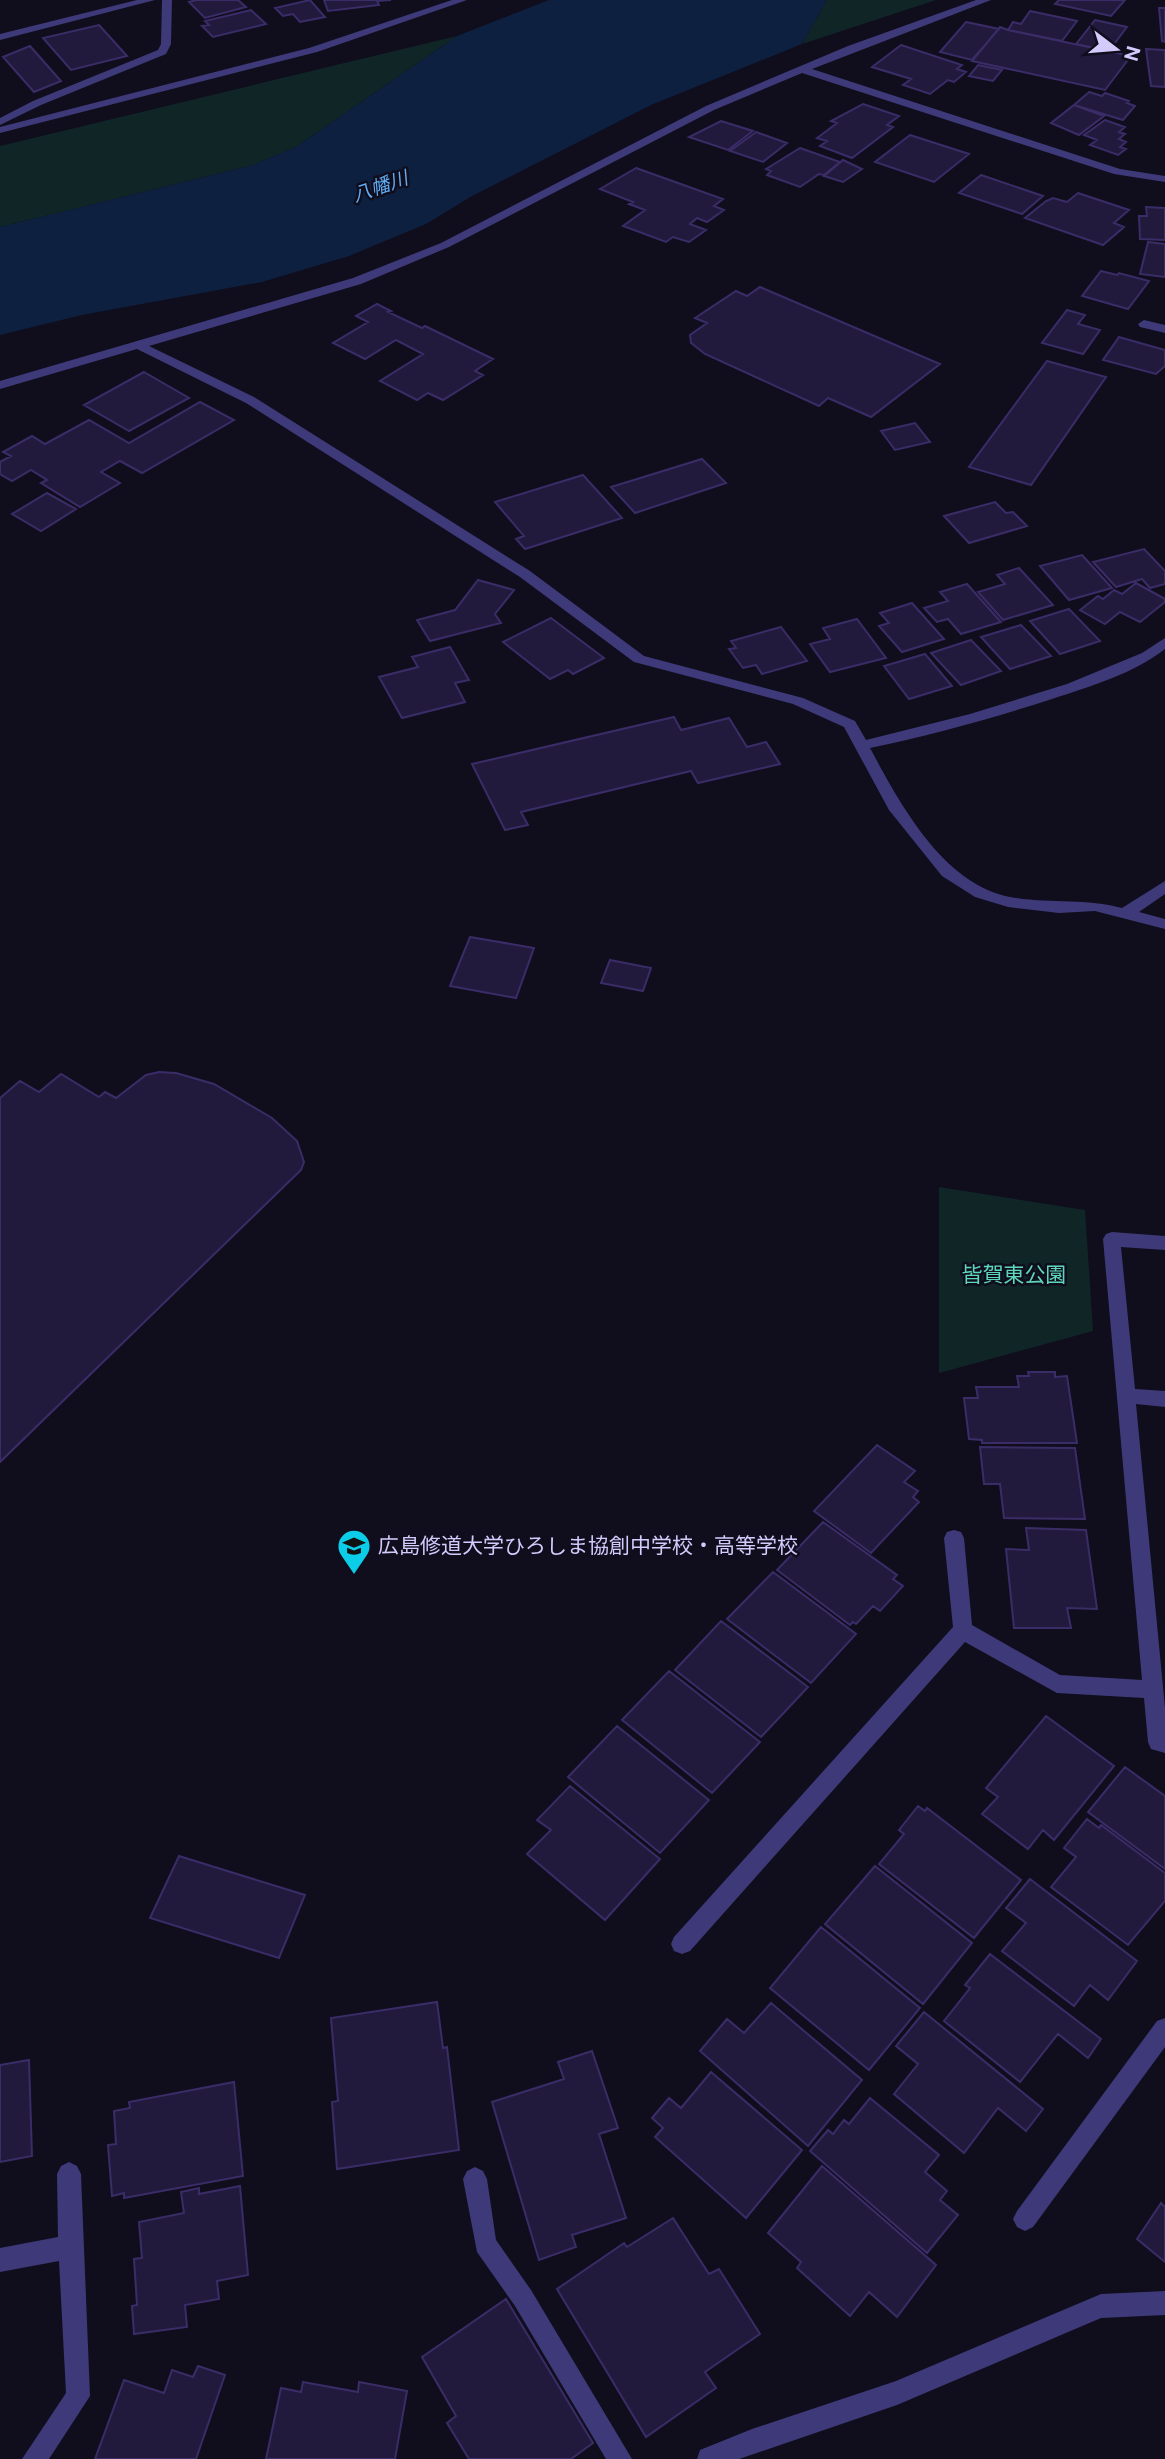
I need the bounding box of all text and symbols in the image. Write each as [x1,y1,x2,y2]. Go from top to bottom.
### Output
north arrow [1081,14,1151,84]
text: N [1120,44,1145,64]
water label: 八幡川 [349,166,412,206]
park label: 皆賀東公園 [962,1262,1067,1287]
school or university icon: 広島修道大学ひろしま協創中学校・高等学校 [335,1527,373,1576]
place label: 広島修道大学ひろしま協創中学校・高等学校 [378,1533,798,1558]

